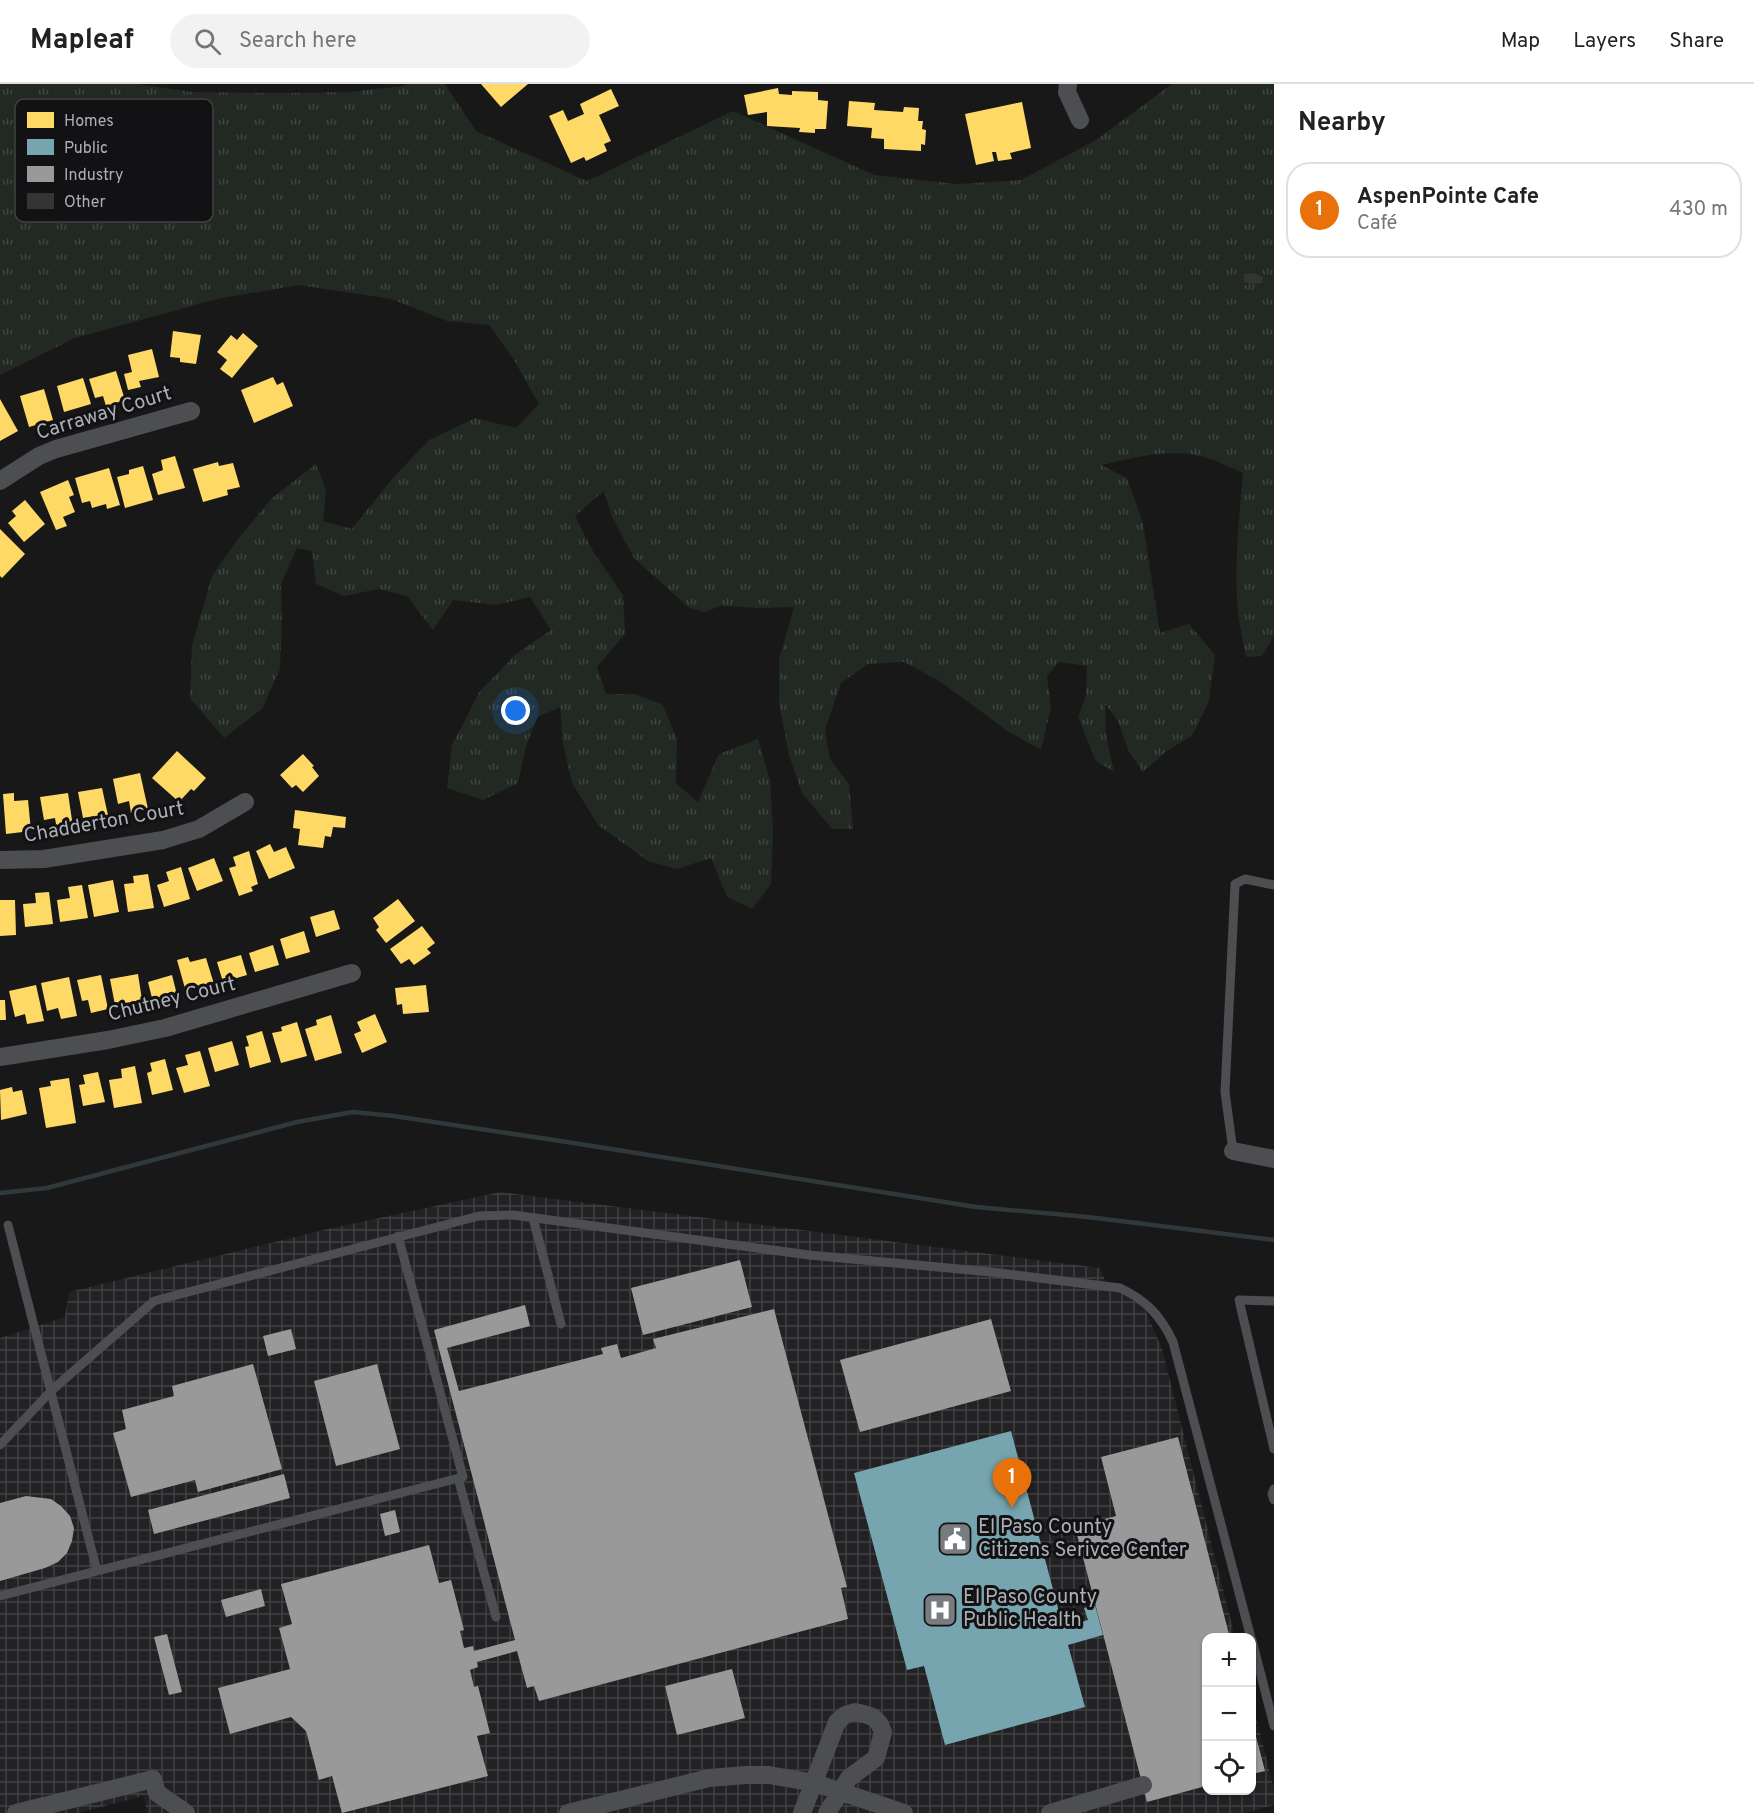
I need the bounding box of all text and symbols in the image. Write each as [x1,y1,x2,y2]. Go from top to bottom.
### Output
search box [170,14,590,68]
text: Mapleaf [30,23,134,59]
icon: search [191,25,224,58]
text: Search here [239,28,357,55]
text: Map [1501,28,1540,55]
text: Layers [1573,28,1636,55]
text: Share [1669,28,1724,55]
legend [15,99,213,222]
text: Nearby [1298,107,1386,140]
text: Homes [64,112,114,132]
text: Public [64,139,108,159]
text: Industry [64,166,123,186]
text: AspenPointe Cafe [1357,184,1539,211]
text: Other [64,193,106,213]
text: 1 [1316,197,1324,223]
text: 430 m [1669,197,1728,223]
text: Café [1357,211,1397,237]
street label: Carraway Court [33,381,175,447]
your location [501,696,530,725]
street label: Chadderton Court [22,796,186,850]
street label: Chutney Court [105,972,239,1028]
pin: 1 [992,1458,1032,1508]
place label: El Paso County Citizens Serivce Center [978,1515,1187,1564]
public building icon: El Paso County Citizens Serivce Center [937,1521,973,1557]
place label: El Paso County Public Health [963,1585,1097,1634]
hospital icon: El Paso County Public Health [922,1592,958,1628]
map controls [1202,1633,1256,1795]
button: + [1202,1633,1256,1687]
button: − [1202,1687,1256,1741]
button: locate [1202,1741,1256,1795]

